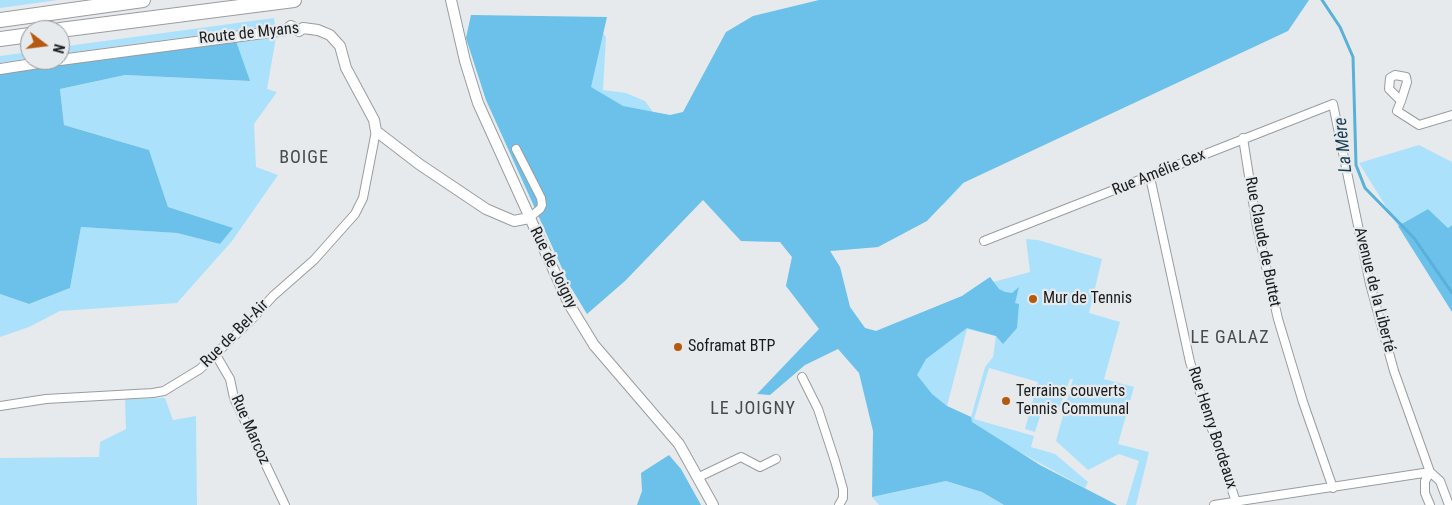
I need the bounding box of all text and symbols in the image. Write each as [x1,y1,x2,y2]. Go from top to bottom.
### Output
street label: Route de Myans [198,19,300,49]
north arrow [20,20,70,70]
text: N [50,42,67,55]
water label: La Mère [1330,116,1358,174]
street label: Rue Amélie Gex [1110,146,1208,200]
district label: BOIGE [279,147,329,169]
street label: Rue Claude de Buttet [1240,175,1284,309]
street label: Rue de Joigny [525,224,581,312]
street label: Avenue de la Liberté [1349,226,1399,354]
place label: Mur de Tennis [1043,289,1132,309]
marker: Mur de Tennis [1027,293,1039,305]
street label: Rue de Bel-Air [197,296,273,372]
district label: LE GALAZ [1189,327,1271,349]
place label: Soframat BTP [688,337,775,357]
marker: Soframat BTP [672,341,684,353]
street label: Rue Henry Bordeaux [1183,365,1241,491]
place label: Terrains couverts Tennis Communal [1016,382,1129,420]
street label: Rue Marcoz [226,392,274,468]
marker: Terrains couverts Tennis Communal [1000,395,1012,407]
district label: LE JOIGNY [709,398,797,420]

